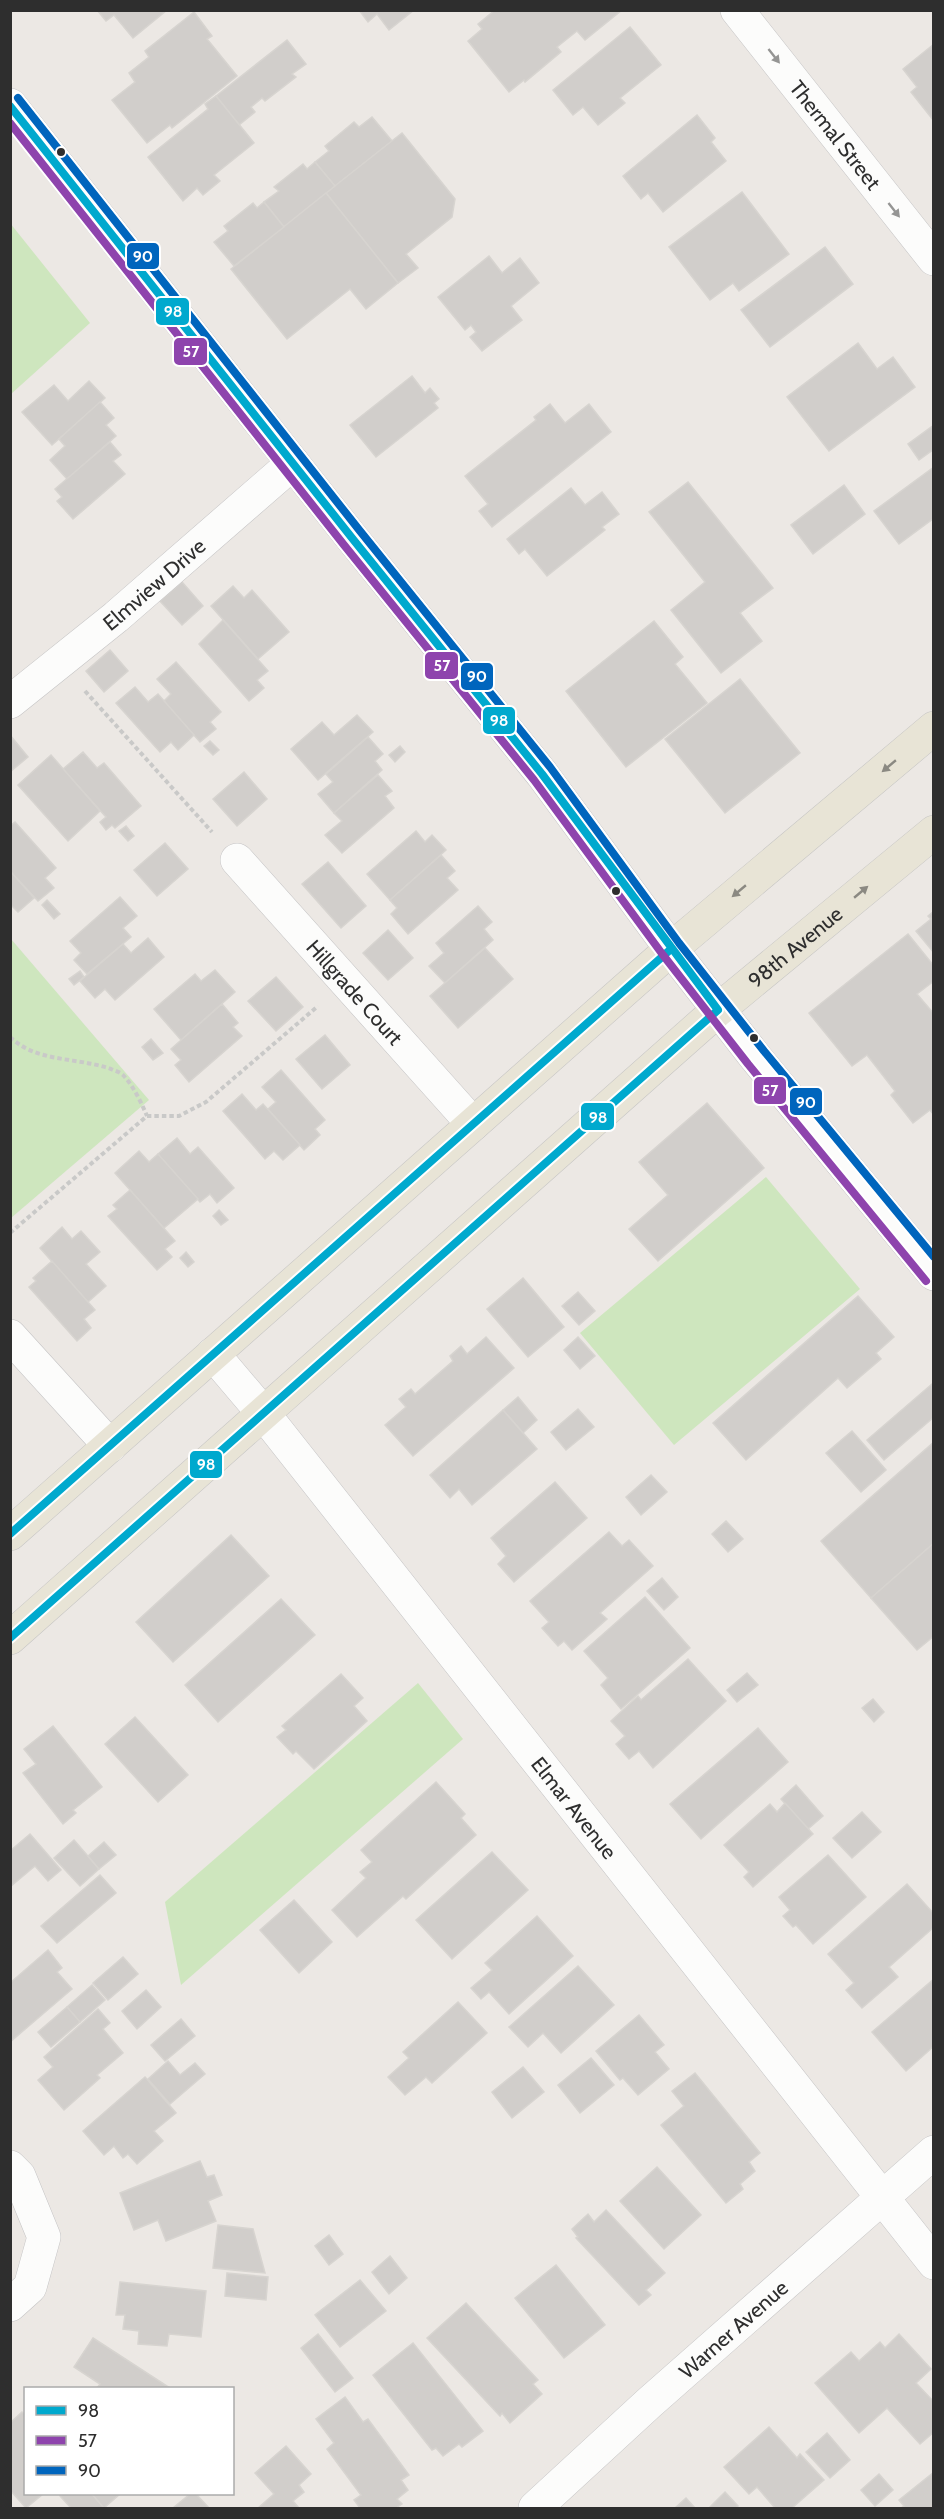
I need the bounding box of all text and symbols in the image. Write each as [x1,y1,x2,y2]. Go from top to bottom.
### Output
one-way arrow [767,49,779,64]
street label: Thermal Street [785,75,886,194]
unlabelled marker [55,146,67,158]
one-way arrow [888,202,900,217]
line badge: 90 [126,242,160,270]
text: 90 [133,247,153,266]
line badge: 98 [155,297,190,326]
text: 98 [164,302,182,321]
line badge: 57 [173,337,208,366]
text: 57 [183,342,200,361]
street label: Elmview Drive [98,533,210,635]
line badge: 57 [424,651,459,680]
text: 57 [434,656,451,675]
line badge: 90 [460,662,494,691]
text: 90 [467,667,487,686]
line badge: 98 [482,706,516,735]
text: 98 [490,711,508,730]
one-way arrow [882,759,897,772]
unlabelled marker [610,885,622,897]
one-way arrow [731,885,747,898]
one-way arrow [853,886,869,899]
street label: 98th Avenue [743,900,847,993]
street label: Hillgrade Court [302,934,408,1050]
unlabelled marker [748,1032,760,1044]
line badge: 57 [753,1076,787,1105]
text: 57 [762,1081,779,1100]
line badge: 90 [789,1087,823,1116]
text: 90 [796,1093,816,1112]
line badge: 98 [580,1102,615,1131]
text: 98 [589,1108,607,1127]
line badge: 98 [189,1450,223,1479]
text: 98 [197,1455,215,1474]
street label: Elmar Avenue [526,1751,623,1864]
street label: Warner Avenue [674,2274,793,2383]
legend [24,2387,234,2495]
text: 98 [78,2400,99,2422]
text: 57 [78,2430,97,2452]
text: 90 [78,2460,101,2482]

